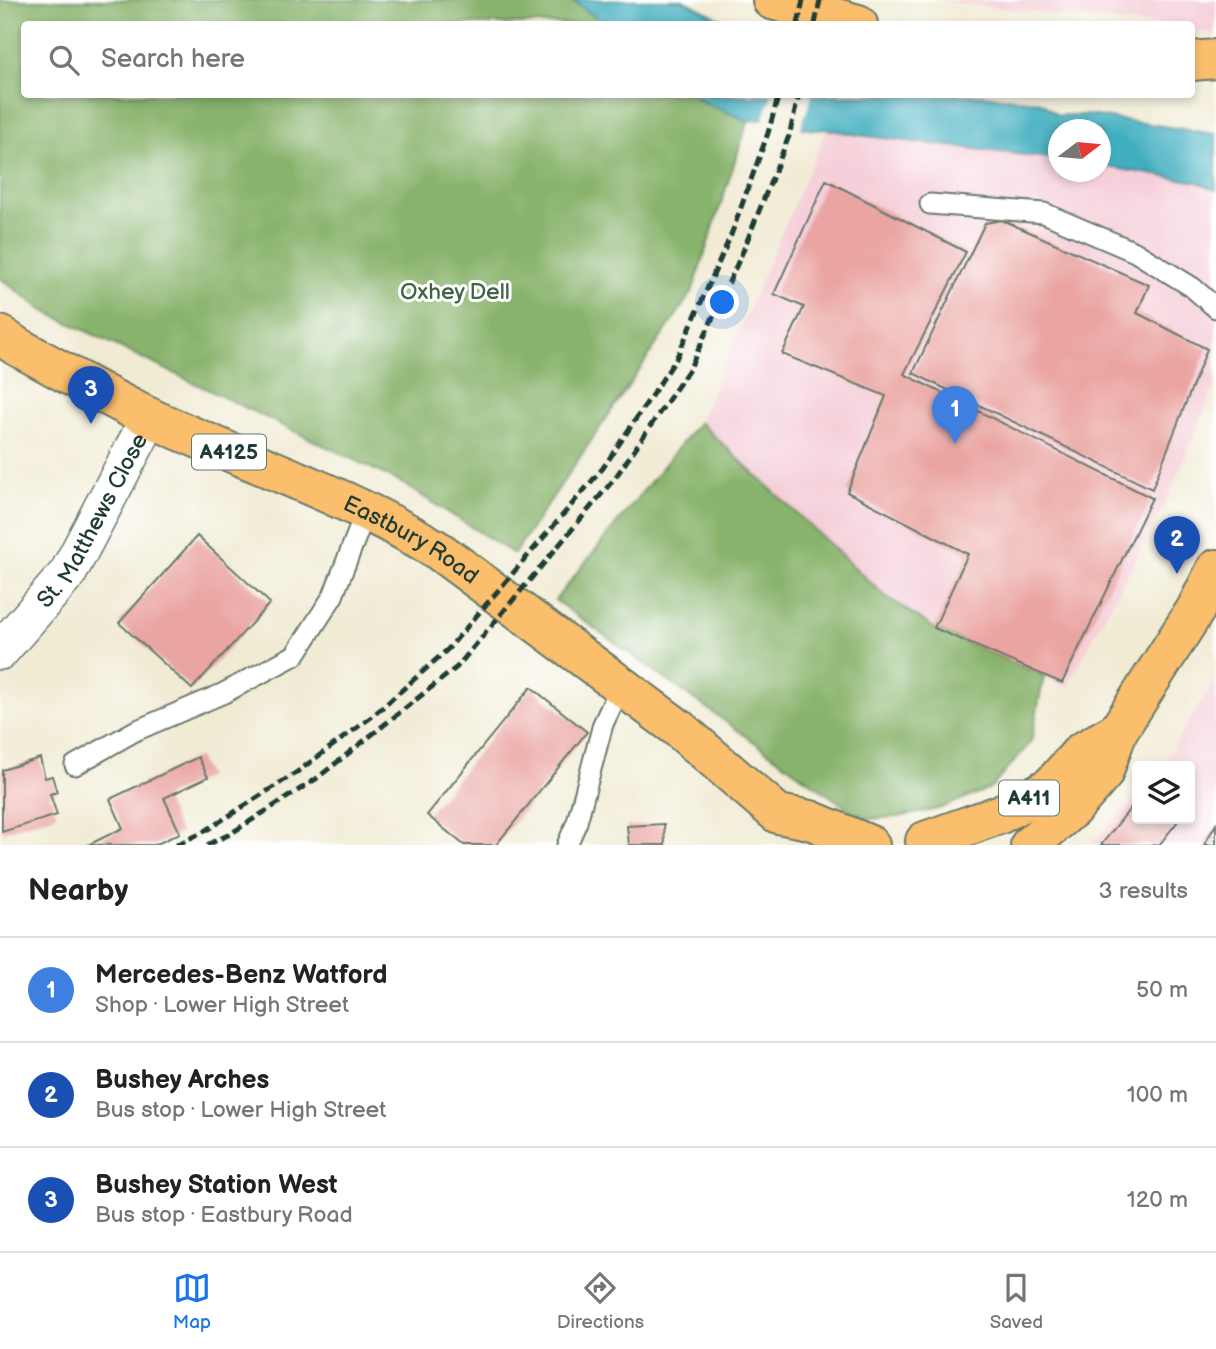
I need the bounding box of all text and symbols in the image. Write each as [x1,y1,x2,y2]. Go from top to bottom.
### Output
search box [21,21,1195,98]
icon: search [45,41,83,79]
text: Search here [101,44,245,75]
north arrow [1048,119,1111,182]
park label: Oxhey Dell [400,278,510,306]
your location [705,285,739,319]
pin: 3 [68,366,114,424]
pin: 1 [932,386,978,444]
street label: St. Matthews Close [31,429,154,614]
road number: A4125 [192,434,266,470]
street label: Eastbury Road [339,490,484,591]
pin: 2 [1154,516,1200,574]
map controls [1132,761,1195,824]
button: layers [1132,761,1195,824]
road number: A411 [999,780,1059,816]
text: Nearby [28,873,128,909]
text: 3 results [1099,877,1188,905]
text: Mercedes-Benz Watford [95,960,387,991]
text: 1 [46,976,56,1004]
text: 50 m [1136,976,1188,1004]
text: Shop · Lower High Street [95,991,349,1019]
text: Bushey Arches [95,1065,269,1096]
text: 2 [44,1081,58,1109]
text: 100 m [1127,1081,1188,1109]
text: Bus stop · Lower High Street [95,1096,386,1124]
text: Bushey Station West [95,1170,338,1201]
text: 3 [44,1186,58,1214]
text: 120 m [1127,1186,1188,1214]
text: Bus stop · Eastbury Road [95,1201,353,1229]
tab: Map [173,1269,211,1334]
tab: Directions [557,1269,644,1334]
tab: Saved [990,1269,1043,1334]

